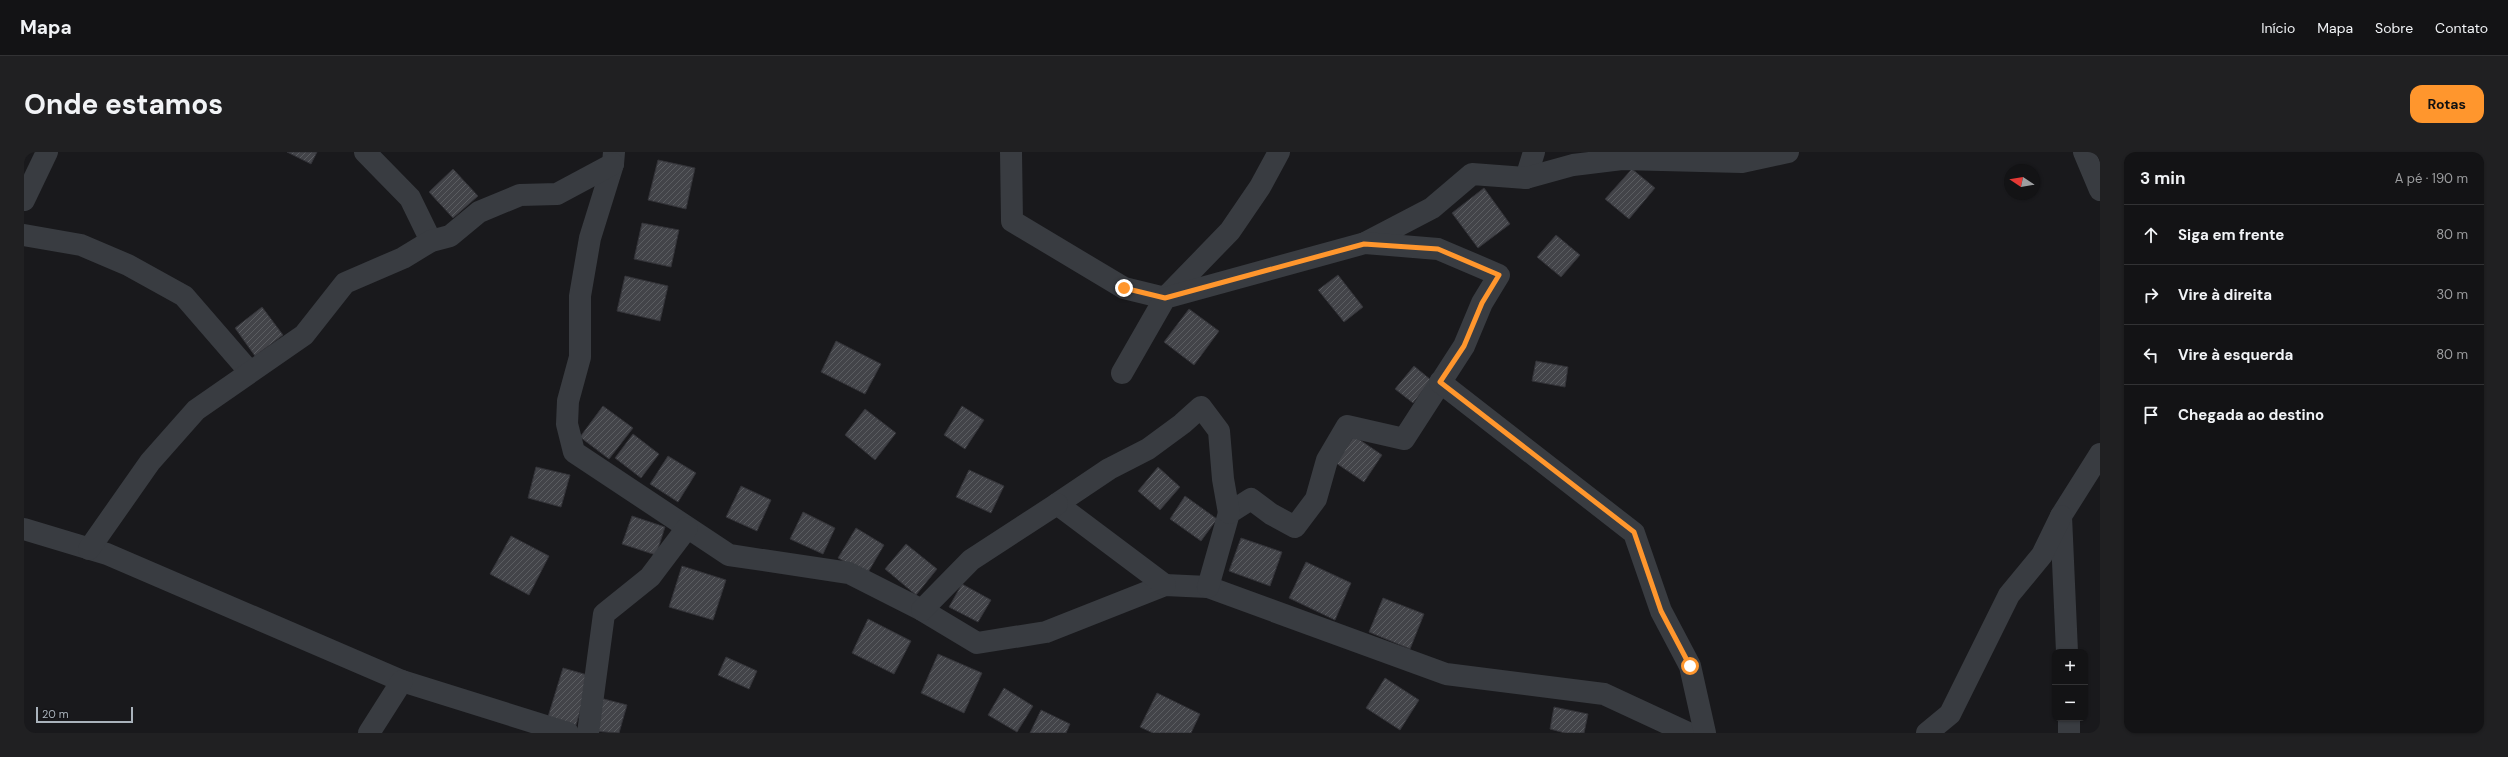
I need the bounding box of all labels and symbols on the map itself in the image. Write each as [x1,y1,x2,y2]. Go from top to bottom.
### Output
north arrow [2004,164,2040,200]
route end [1115,279,1133,297]
route start [1681,657,1699,675]
scale bar [36,705,133,724]

